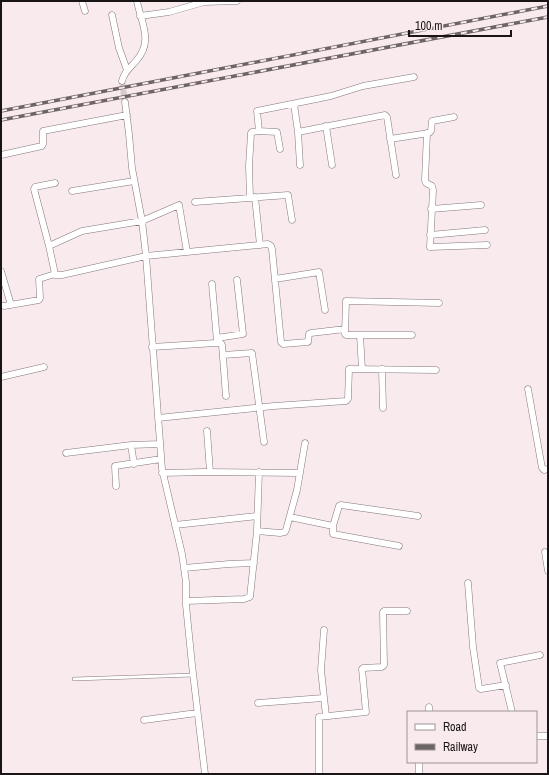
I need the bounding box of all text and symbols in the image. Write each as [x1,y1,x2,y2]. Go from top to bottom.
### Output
scale bar [409,12,511,38]
text: 100 m [415,18,442,34]
legend [407,711,537,763]
text: Road [443,719,467,735]
text: Railway [443,739,478,755]

